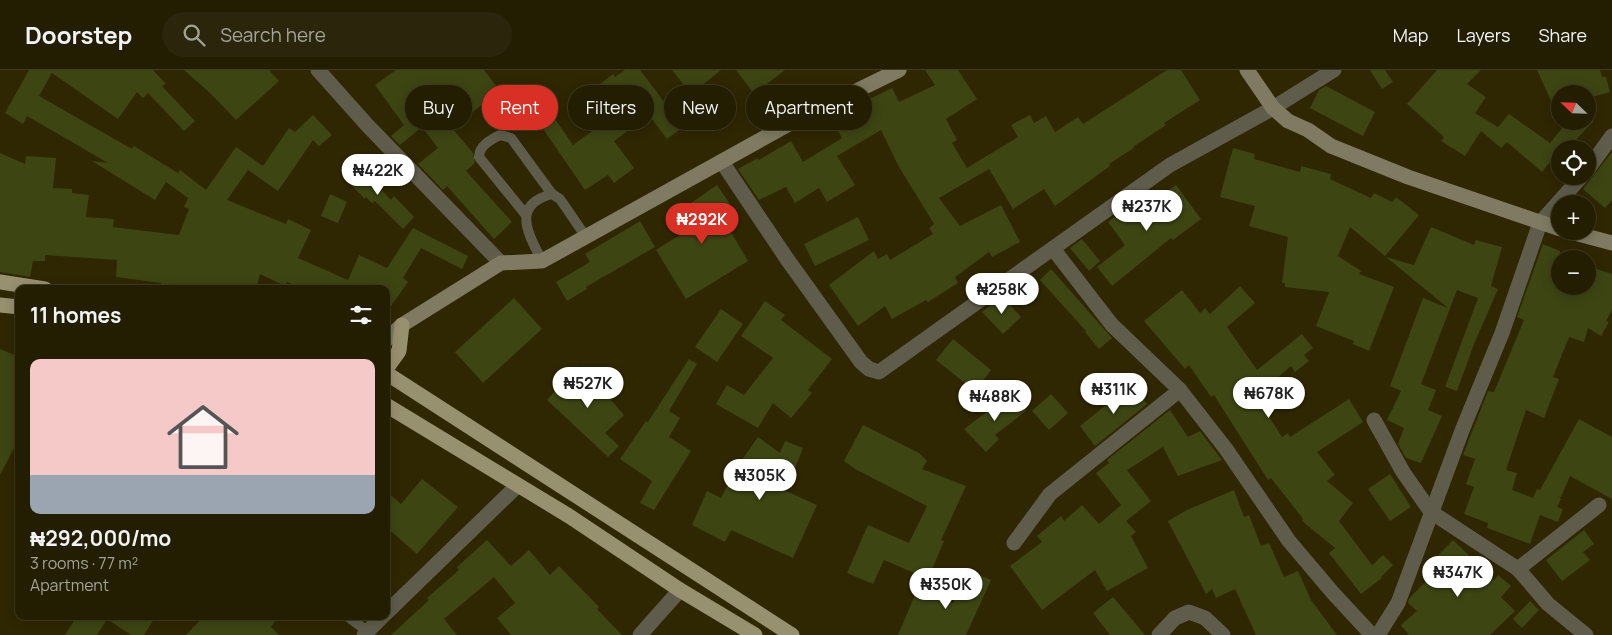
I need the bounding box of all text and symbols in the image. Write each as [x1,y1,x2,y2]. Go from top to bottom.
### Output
search box [162,12,512,57]
text: Doorstep [25,18,132,51]
icon: search [180,21,208,49]
text: Search here [220,22,326,48]
text: Map [1393,23,1428,47]
text: Layers [1456,23,1510,47]
text: Share [1538,23,1587,47]
chip: Buy [405,85,472,130]
chip: Rent [482,85,558,130]
chip: Filters [568,85,654,130]
chip: New [664,85,736,130]
chip: Apartment [746,85,872,130]
north arrow [1551,85,1596,130]
map controls [1551,85,1596,295]
button: locate [1551,140,1596,185]
pin: ₦422K [343,154,413,196]
text: ₦422K [353,159,403,181]
pin: ₦237K [1112,190,1182,232]
text: ₦237K [1122,195,1172,217]
button: + [1551,195,1596,240]
pin: ₦292K [667,202,737,245]
text: ₦292K [677,208,727,230]
button: − [1551,250,1596,295]
pin: ₦258K [967,272,1037,315]
text: ₦258K [977,278,1027,300]
text: 11 homes [30,301,121,329]
icon: filters [347,301,375,329]
pin: ₦527K [553,366,623,409]
text: ₦527K [564,372,612,394]
pin: ₦311K [1079,372,1149,415]
pin: ₦678K [1234,376,1304,419]
text: ₦311K [1091,378,1137,400]
pin: ₦488K [960,380,1030,422]
text: ₦678K [1244,382,1294,404]
text: ₦488K [969,385,1021,407]
icon: home [158,392,248,482]
pin: ₦305K [725,458,795,501]
text: ₦305K [734,464,786,486]
text: ₦292,000/mo [30,524,171,552]
text: 3 rooms · 77 m² [30,552,138,574]
pin: ₦347K [1423,556,1493,598]
text: ₦347K [1433,561,1483,583]
pin: ₦350K [911,568,981,610]
text: ₦350K [920,573,972,595]
text: Apartment [30,574,109,596]

